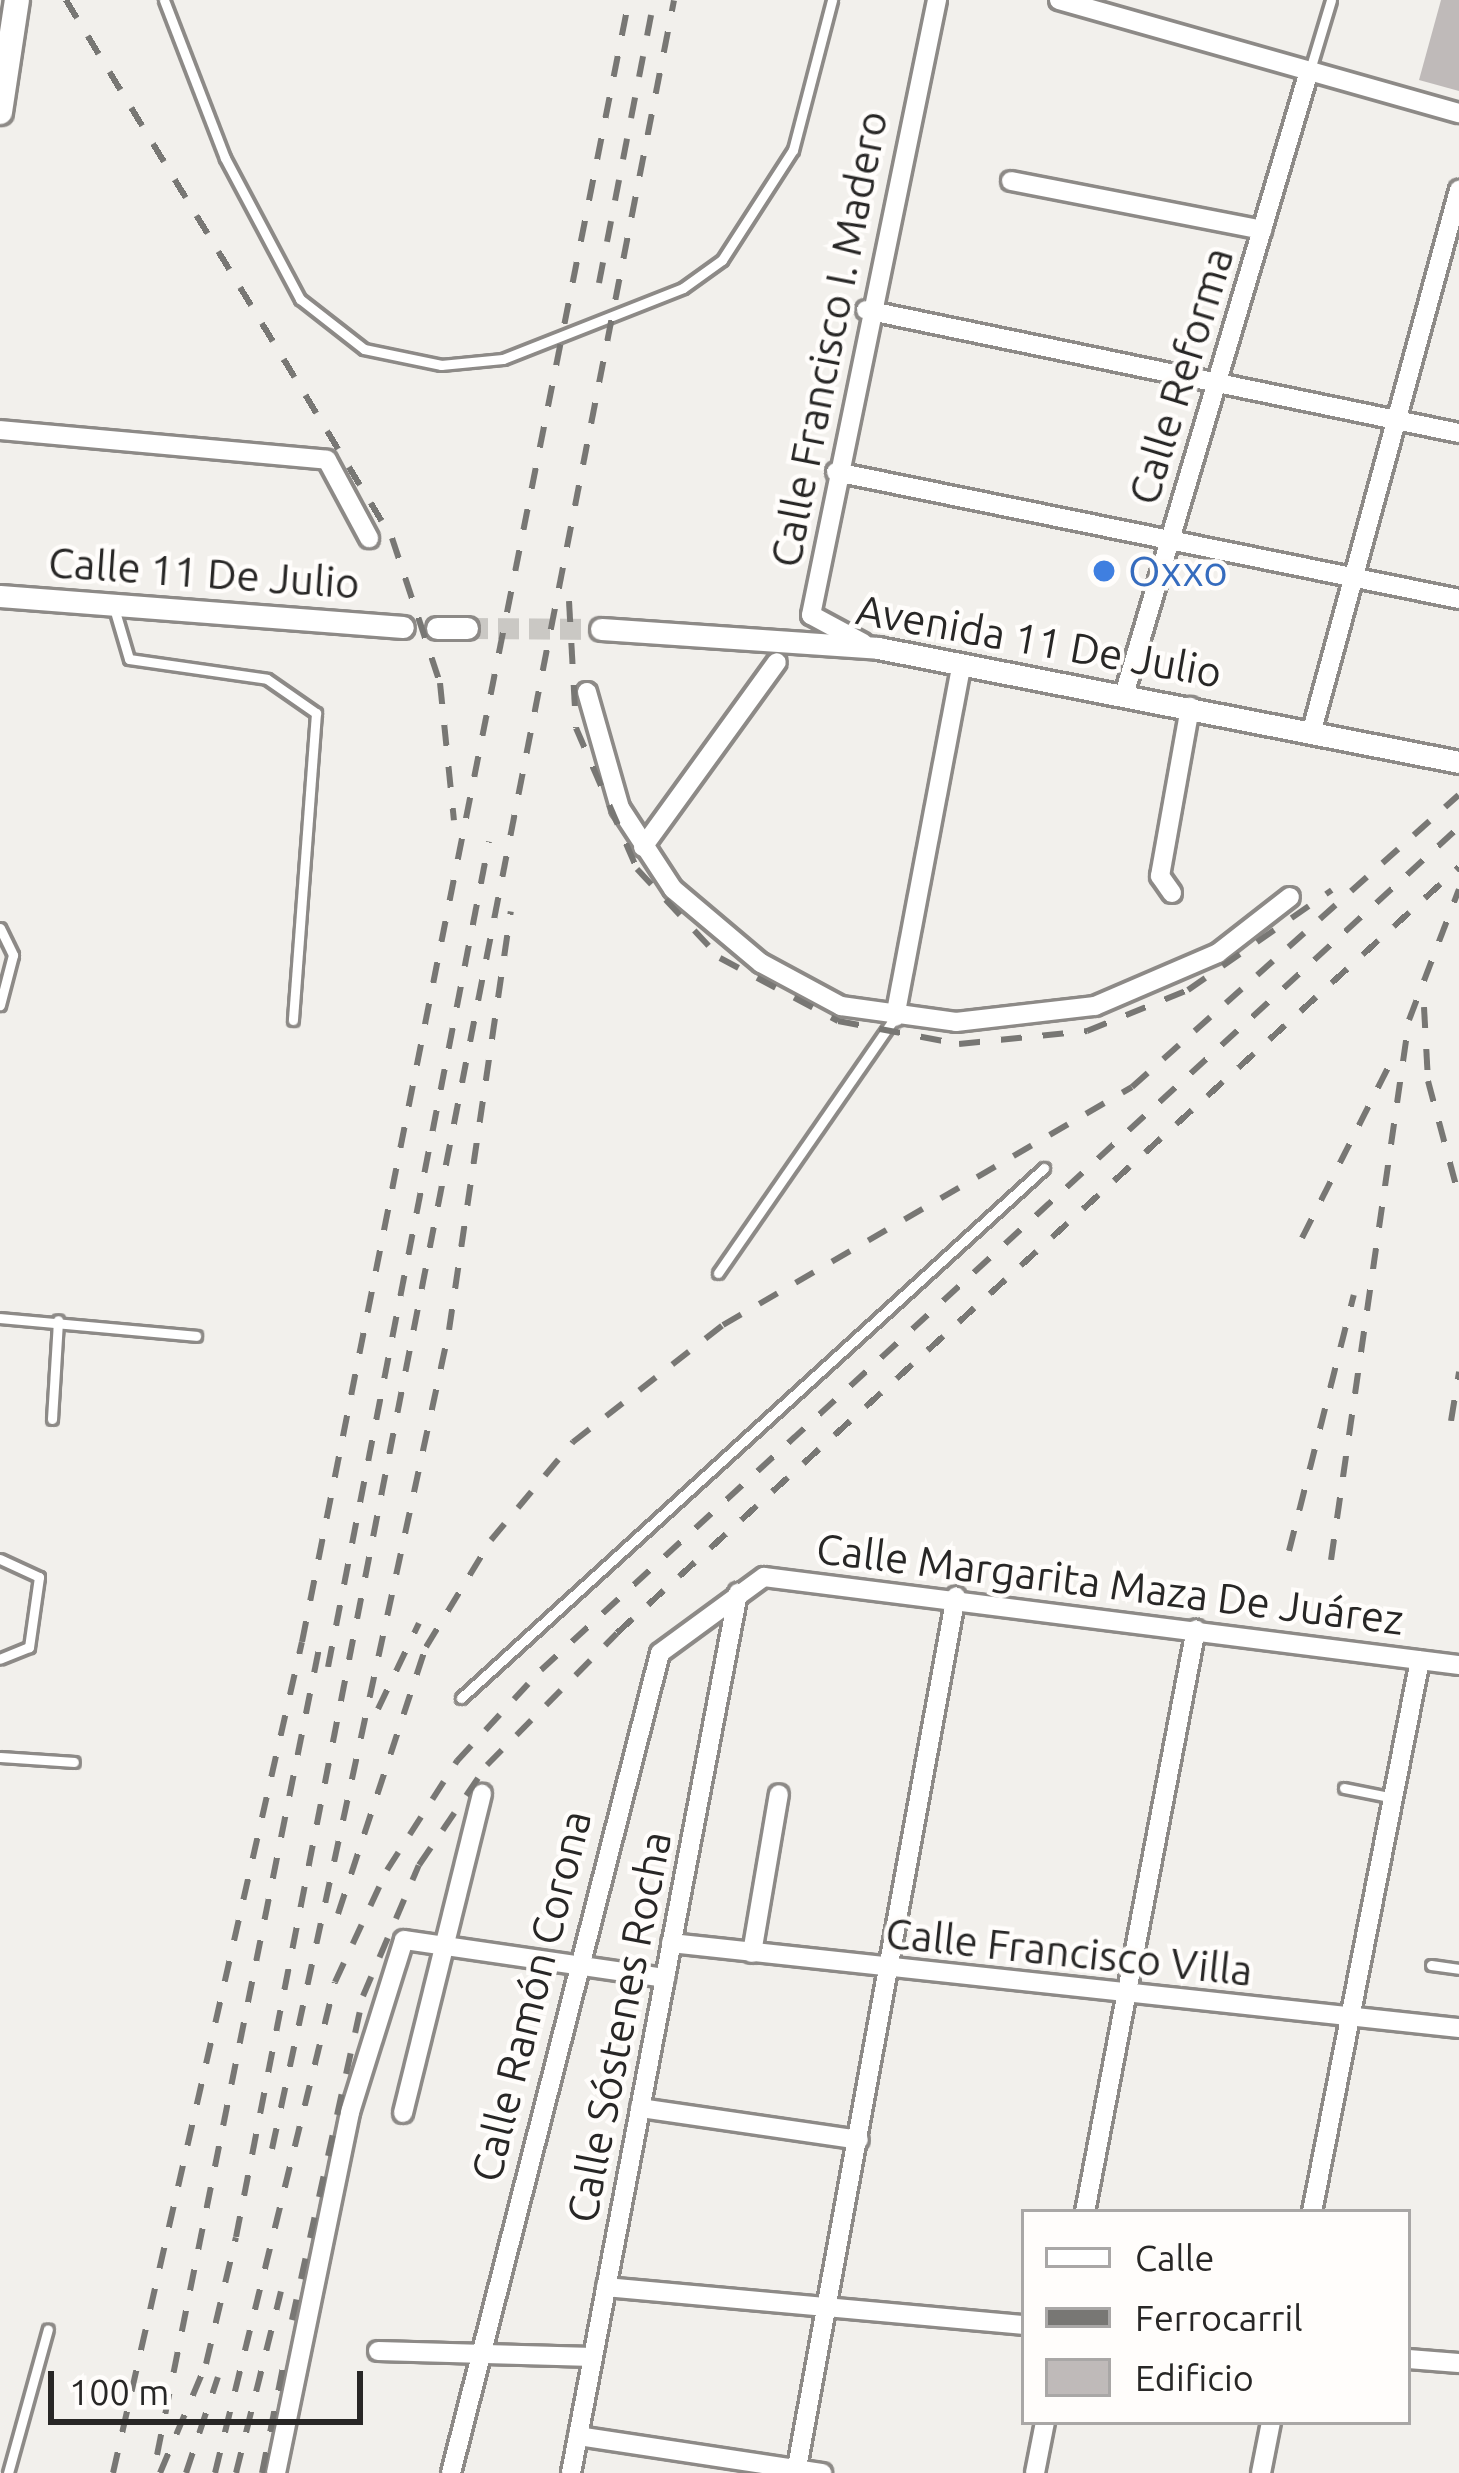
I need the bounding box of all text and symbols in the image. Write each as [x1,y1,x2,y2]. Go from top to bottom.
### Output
street label: Calle Francisco I. Madero [760,107,898,571]
street label: Calle Reforma [1118,242,1244,510]
street label: Calle 11 De Julio [47,537,361,609]
place label: Oxxo [1128,546,1228,596]
marker: Oxxo [1091,558,1117,584]
street label: Avenida 11 De Julio [852,584,1226,698]
street label: Calle Margarita Maza De Juárez [814,1523,1406,1645]
street label: Calle Ramón Corona [461,1805,601,2187]
street label: Calle Sóstenes Rocha [556,1827,682,2227]
street label: Calle Francisco Villa [883,1908,1255,1996]
legend [1021,2209,1411,2425]
text: Calle [1135,2237,1214,2278]
text: Ferrocarril [1135,2297,1303,2338]
scale bar [54,2347,369,2421]
text: Edificio [1135,2357,1254,2398]
text: 100 m [69,2371,169,2412]

